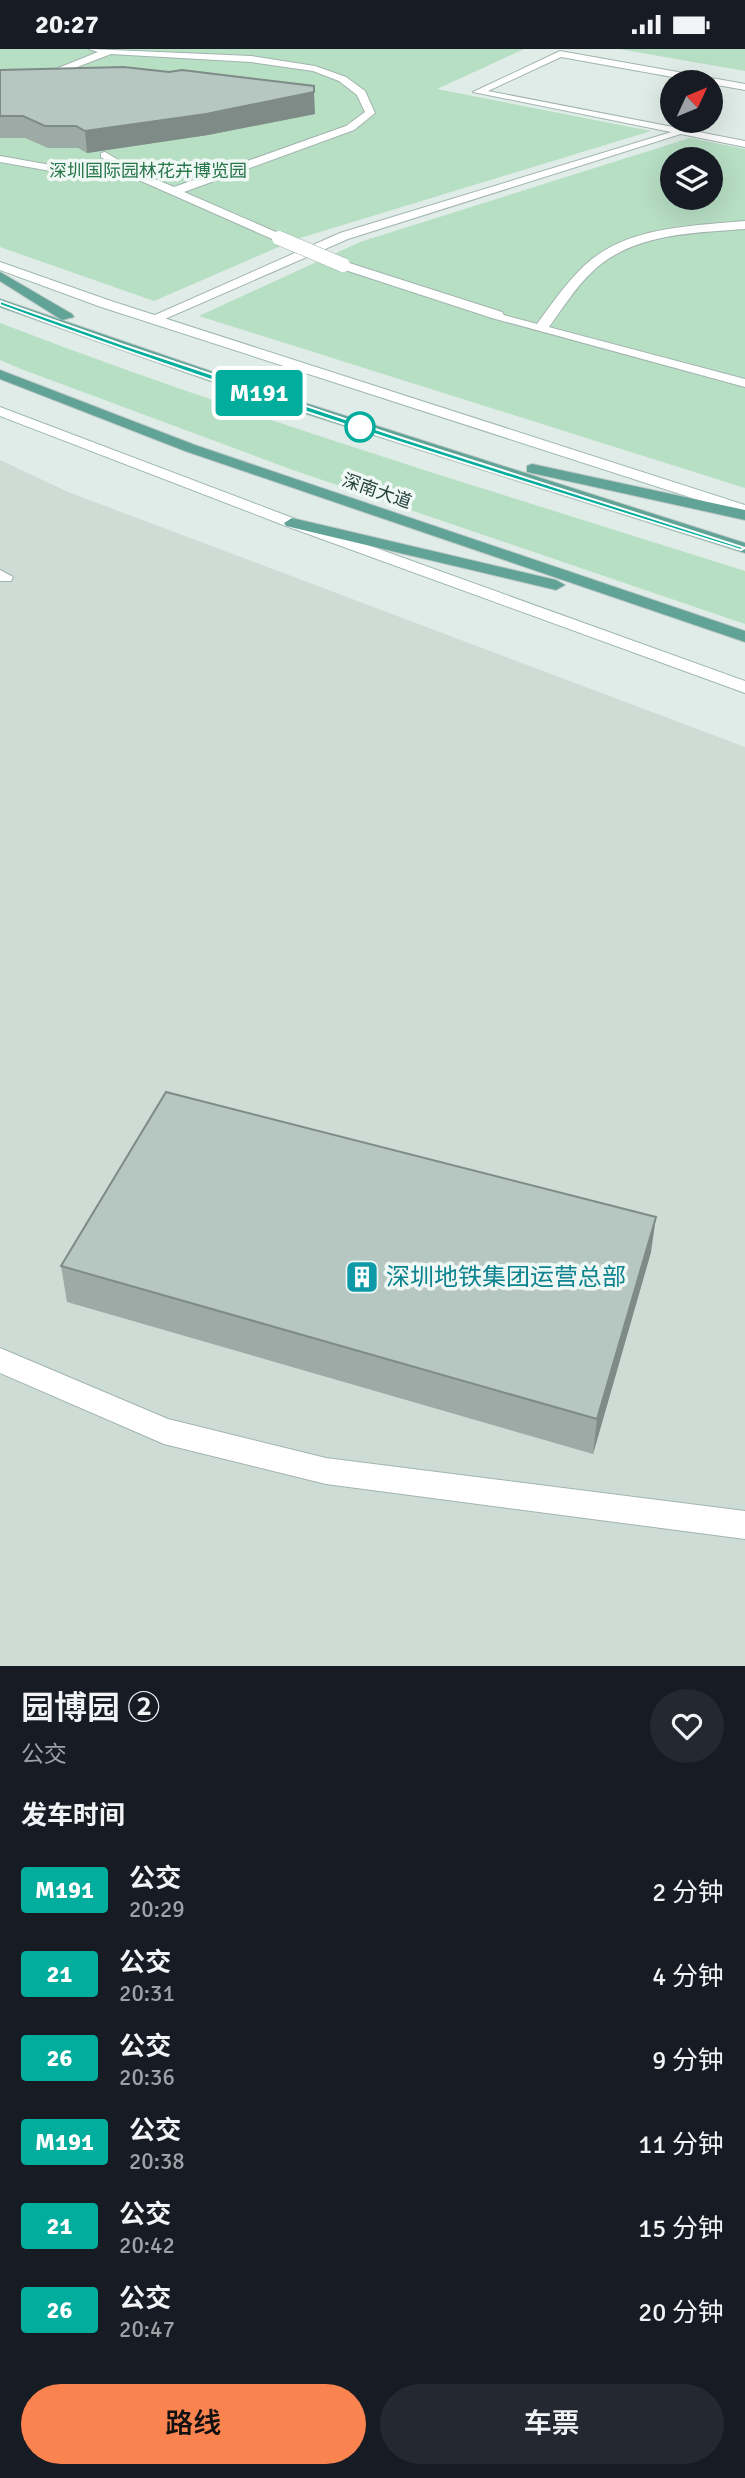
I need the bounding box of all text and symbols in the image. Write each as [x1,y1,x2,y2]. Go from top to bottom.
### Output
text: 20:27 [35,9,99,41]
north arrow [660,70,723,133]
map controls [660,70,723,210]
button: layers [660,147,723,210]
park label: 深圳国际园林花卉博览园 [49,160,247,182]
line badge: M191 [210,370,308,416]
text: M191 [230,378,288,408]
unlabelled marker [345,412,375,442]
street label: 深南大道 [339,469,415,513]
building icon: 深圳地铁集团运营总部 [343,1258,381,1296]
place label: 深圳地铁集团运营总部 [386,1262,626,1292]
text: 园博园 ② [21,1688,160,1729]
button: heart [650,1689,724,1763]
text: 公交 [21,1740,67,1769]
text: 发车时间 [21,1800,125,1832]
text: 公交 [129,1863,181,1895]
text: M191 [35,1875,94,1905]
text: 2 分钟 [652,1877,724,1909]
text: 20:29 [129,1895,185,1924]
text: 公交 [119,1947,171,1979]
text: 21 [47,1959,72,1989]
text: 4 分钟 [652,1961,724,1993]
text: 20:31 [119,1979,175,2008]
text: 公交 [119,2031,171,2063]
text: 26 [47,2043,72,2073]
text: 9 分钟 [652,2045,724,2077]
text: 20:36 [119,2063,175,2092]
text: 公交 [129,2115,181,2147]
text: M191 [35,2127,94,2157]
text: 11 分钟 [638,2129,724,2161]
text: 20:38 [129,2147,185,2176]
text: 公交 [119,2199,171,2231]
text: 21 [47,2211,72,2241]
text: 15 分钟 [638,2213,724,2245]
text: 20:42 [119,2231,175,2260]
text: 公交 [119,2283,171,2315]
text: 26 [47,2295,72,2325]
text: 20 分钟 [638,2297,724,2329]
text: 20:47 [119,2315,175,2344]
button: 路线 [21,2384,366,2464]
button: 车票 [380,2384,724,2464]

